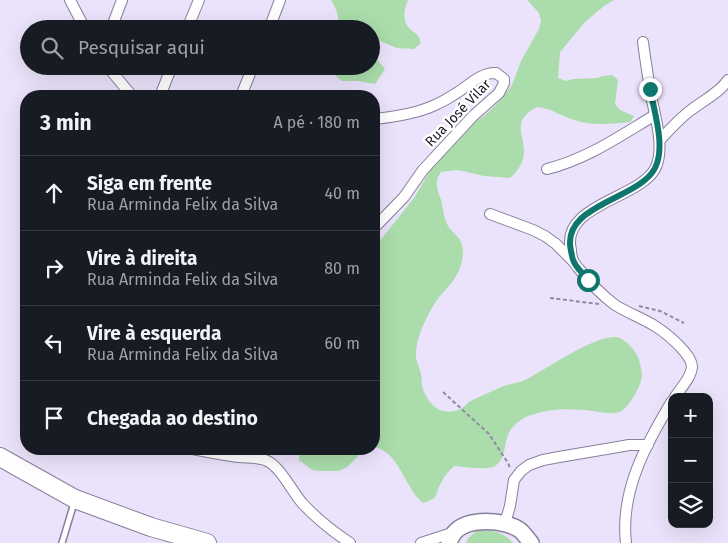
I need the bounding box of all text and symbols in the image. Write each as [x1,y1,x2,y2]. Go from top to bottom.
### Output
search box [20,20,380,75]
icon: search [38,34,66,62]
text: Pesquisar aqui [78,36,205,59]
street label: Rua José Vilar [422,75,495,150]
route end [639,78,662,101]
text: 3 min [40,110,92,136]
text: A pé · 180 m [273,113,360,132]
text: Siga em frente [87,172,212,195]
icon: ahead [40,179,68,207]
text: 40 m [325,184,360,203]
text: Rua Arminda Felix da Silva [87,195,278,214]
text: Vire à direita [87,247,197,270]
icon: right [40,254,68,282]
text: 80 m [324,259,360,278]
route start [577,269,600,292]
text: Rua Arminda Felix da Silva [87,270,278,289]
text: Vire à esquerda [87,322,221,345]
icon: left [40,329,68,357]
text: 60 m [325,334,360,353]
text: Rua Arminda Felix da Silva [87,345,278,364]
map controls [668,393,713,528]
button: + [668,393,713,438]
icon: arrive [40,404,68,432]
text: Chegada ao destino [87,407,258,430]
button: − [668,438,713,483]
button: layers [668,483,713,528]

